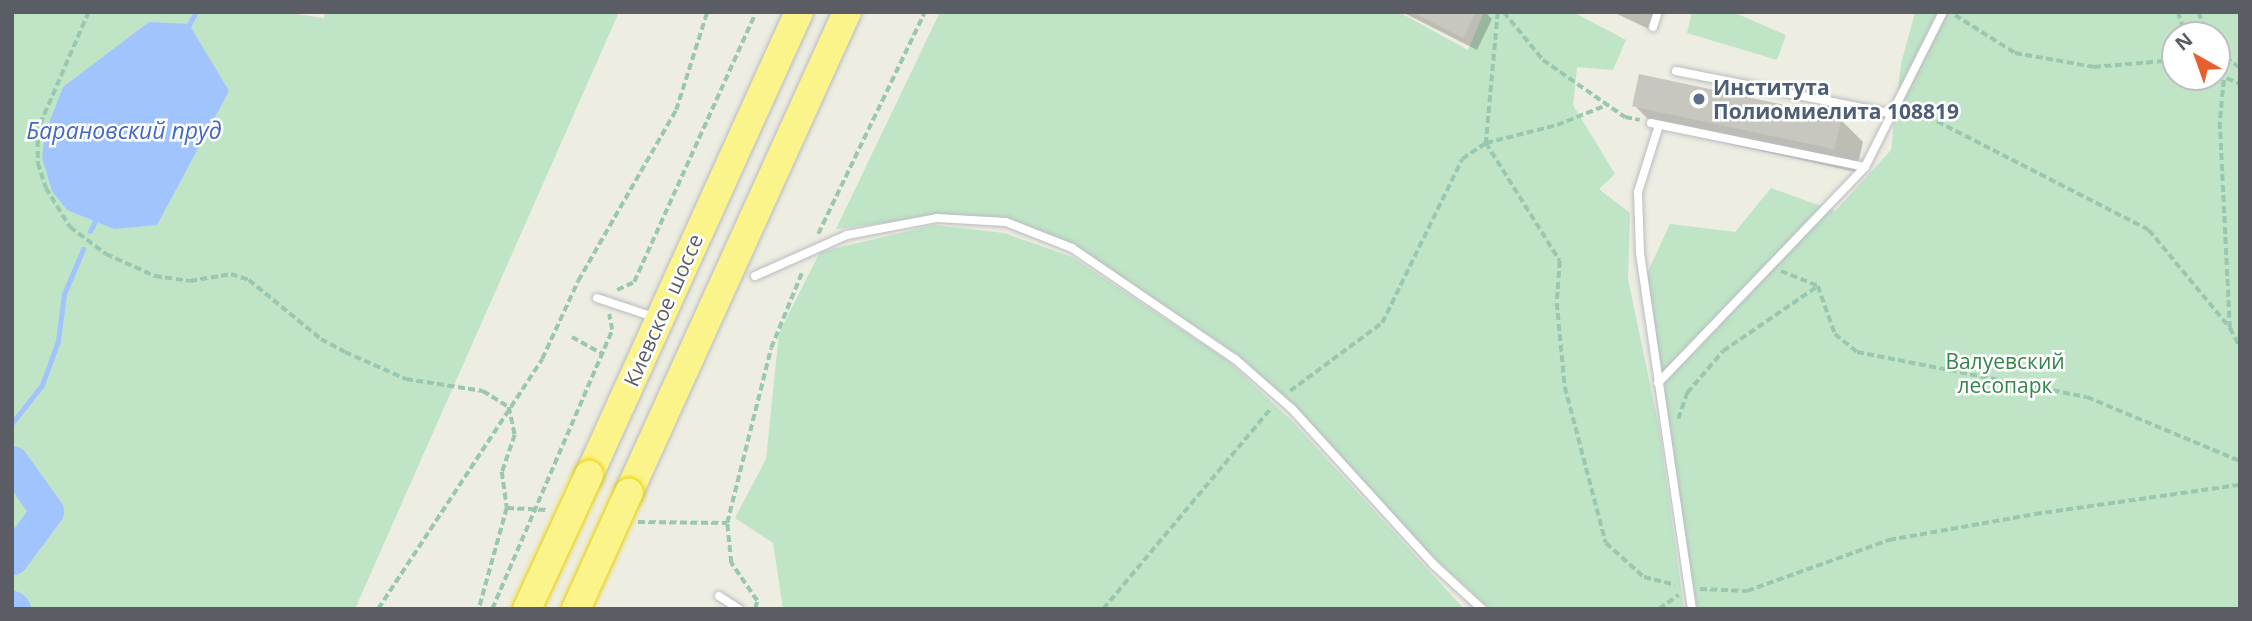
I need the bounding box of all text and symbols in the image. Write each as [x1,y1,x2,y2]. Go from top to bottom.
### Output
north arrow [2161,21,2231,91]
text: N [2170,27,2198,56]
place label: Института Полиомиелита 108819 [1713,74,1959,124]
marker: Института Полиомиелита 108819 [1691,91,1707,107]
water label: Барановский пруд [26,116,222,144]
street label: Киевское шоссе [618,230,708,390]
park label: Валуевский лесопарк [1945,348,2065,398]

